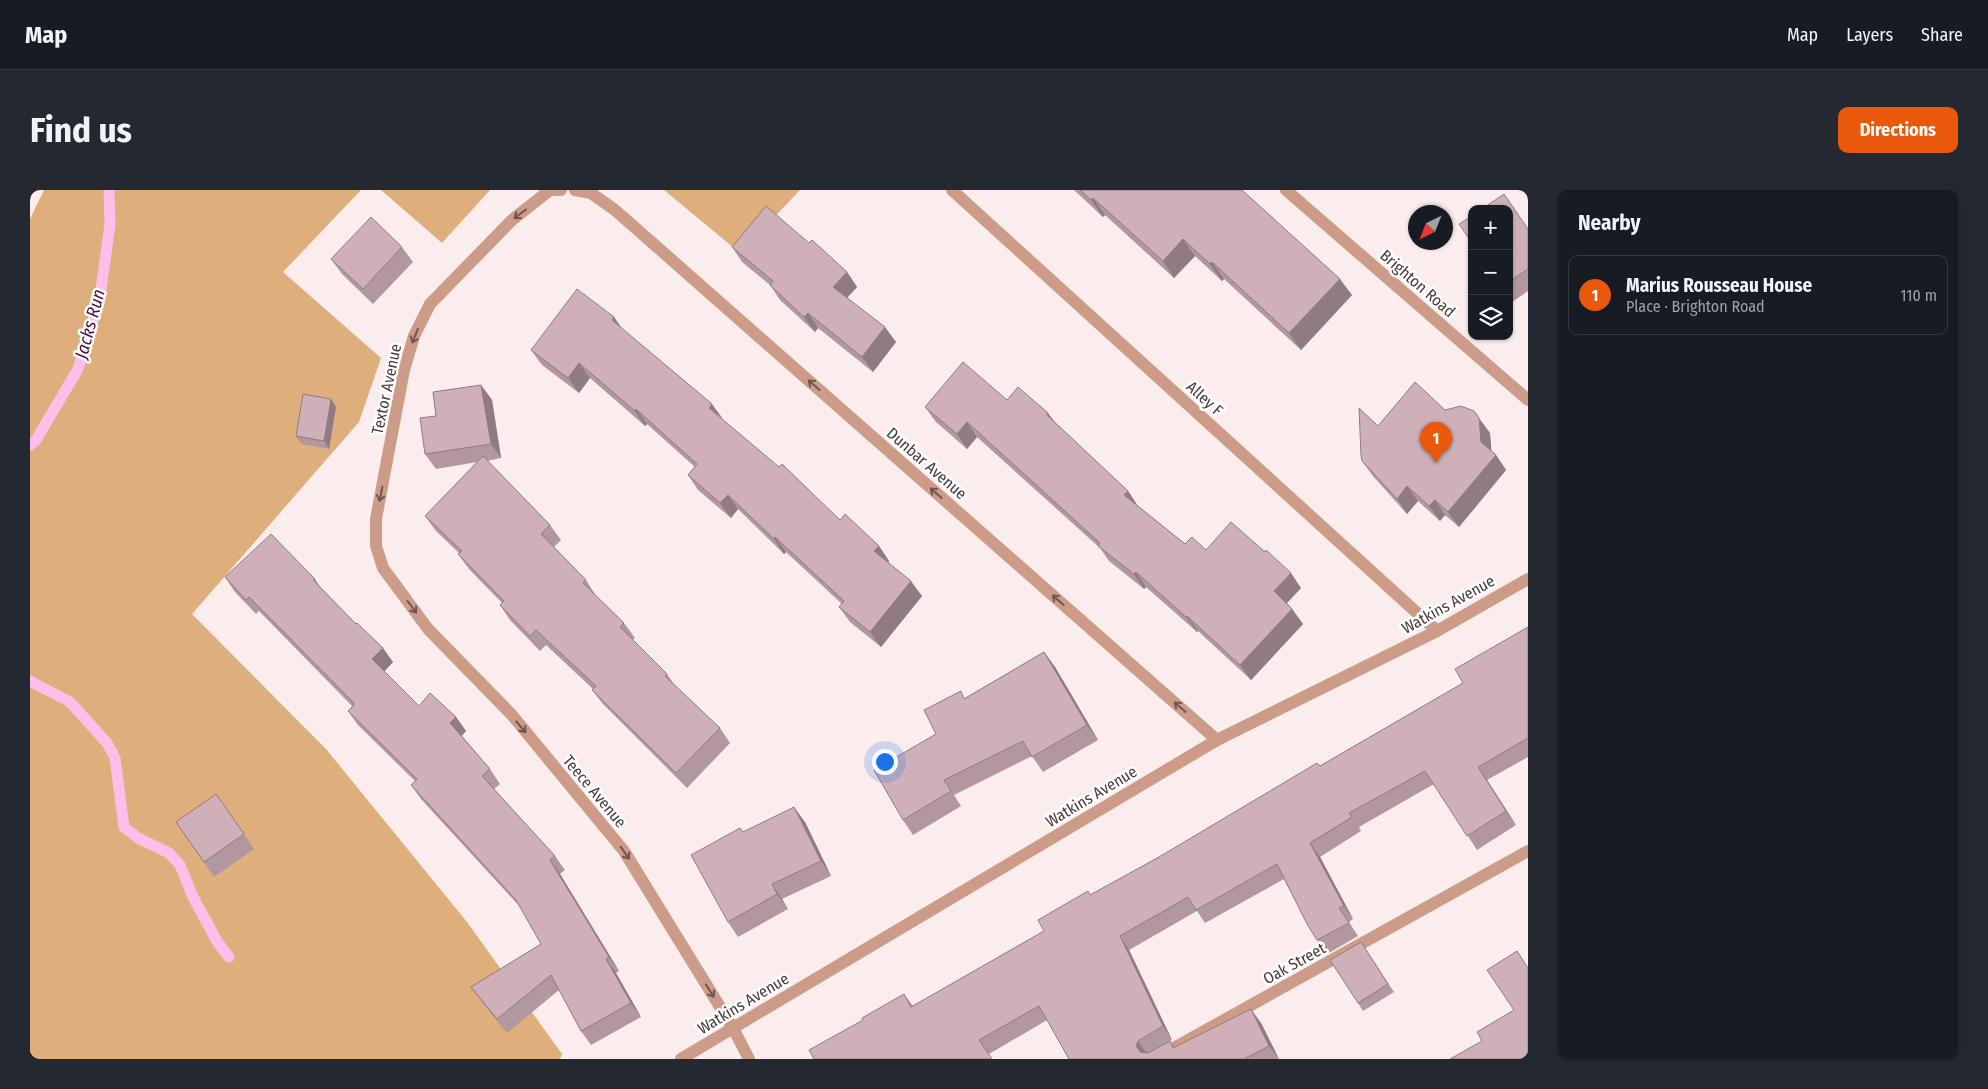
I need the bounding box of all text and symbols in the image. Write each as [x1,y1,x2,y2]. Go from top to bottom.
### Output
text: Map [25,21,67,49]
text: Map [1787,24,1818,46]
text: Layers [1846,24,1893,46]
text: Share [1921,24,1963,46]
button: Directions [1838,107,1958,153]
text: Find us [30,109,132,151]
north arrow [1408,205,1453,250]
map controls [1468,205,1513,340]
button: + [1468,205,1513,250]
one-way arrow [514,208,527,219]
text: Nearby [1578,210,1640,236]
street label: Brighton Road [1376,246,1459,321]
button: − [1468,250,1513,295]
text: Marius Rousseau House [1626,274,1812,297]
text: 1 [1592,286,1598,305]
text: 110 m [1900,286,1937,305]
water label: Jacks Run [70,287,110,362]
button: layers [1468,295,1513,340]
text: Place · Brighton Road [1626,297,1765,316]
one-way arrow [410,327,419,343]
street label: Textor Avenue [368,342,405,436]
street label: Alley F [1183,377,1227,420]
one-way arrow [808,379,821,391]
pin: 1 [1420,422,1452,463]
street label: Dunbar Avenue [883,423,971,503]
one-way arrow [375,486,385,502]
one-way arrow [930,487,943,498]
street label: Watkins Avenue [1399,571,1498,638]
one-way arrow [1052,594,1065,606]
one-way arrow [407,600,417,614]
one-way arrow [1174,702,1187,713]
one-way arrow [516,720,527,733]
your location [872,749,898,775]
street label: Teece Avenue [559,751,630,831]
street label: Watkins Avenue [1042,762,1140,831]
one-way arrow [620,845,630,859]
street label: Oak Street [1260,938,1329,988]
street label: Watkins Avenue [694,969,792,1038]
one-way arrow [705,983,715,997]

